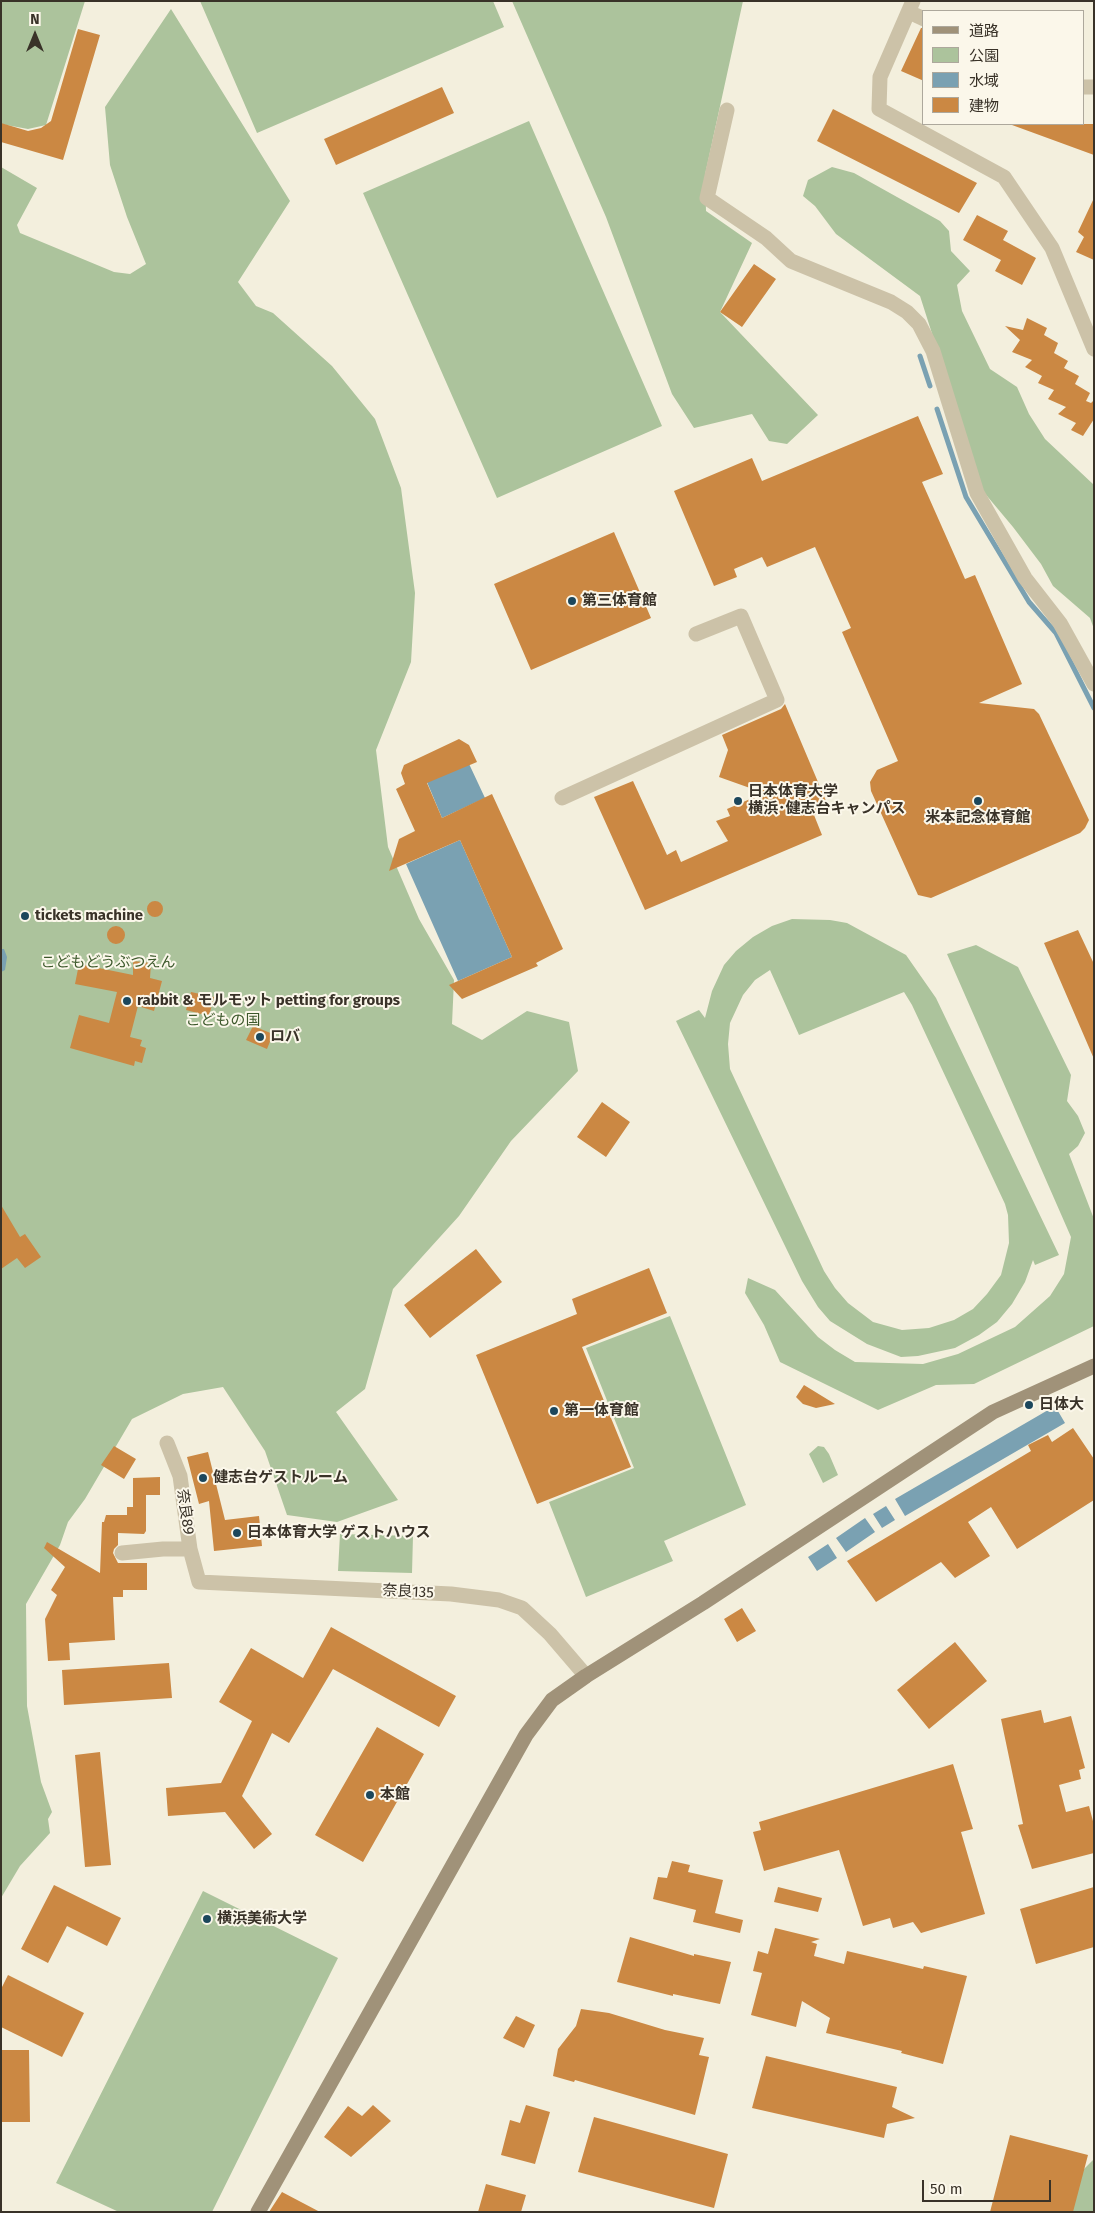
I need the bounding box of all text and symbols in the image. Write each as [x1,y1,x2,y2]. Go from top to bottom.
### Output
north arrow [10,10,60,60]
legend [922,10,1085,125]
text: N [30,11,40,28]
text: 道路 [969,22,999,40]
text: 公園 [969,47,999,65]
text: 水域 [969,72,999,90]
text: 建物 [969,97,999,115]
place label: 第三体育館 [582,592,657,610]
marker: 第三体育館 [566,595,578,607]
place label: 日本体育大学 横浜･健志台キャンパス [748,783,905,818]
marker: 日本体育大学 横浜･健志台キャンパス [732,795,744,807]
marker: 米本記念体育館 [972,795,984,807]
place label: 米本記念体育館 [926,809,1030,827]
place label: tickets machine [35,907,143,925]
marker: tickets machine [19,910,31,922]
park label: こどもどうぶつえん [41,954,175,972]
place label: rabbit & モルモット petting for groups [137,992,400,1010]
marker: rabbit & モルモット petting for groups [121,995,133,1007]
park label: こどもの国 [186,1012,260,1030]
place label: ロバ [270,1028,300,1046]
marker: ロバ [254,1031,266,1043]
place label: 日体大 [1039,1396,1084,1414]
marker: 日体大 [1023,1399,1035,1411]
place label: 第一体育館 [564,1402,639,1420]
marker: 第一体育館 [548,1405,560,1417]
place label: 健志台ゲストルーム [213,1469,348,1487]
marker: 健志台ゲストルーム [197,1472,209,1484]
street label: 奈良89 [173,1488,197,1536]
place label: 日本体育大学 ゲストハウス [247,1524,431,1542]
marker: 日本体育大学 ゲストハウス [231,1527,243,1539]
street label: 奈良135 [382,1582,434,1602]
place label: 本館 [380,1786,410,1804]
marker: 本館 [364,1789,376,1801]
place label: 横浜美術大学 [217,1910,307,1928]
marker: 横浜美術大学 [201,1913,213,1925]
scale bar [925,2170,1054,2202]
text: 50 m [930,2180,963,2198]

